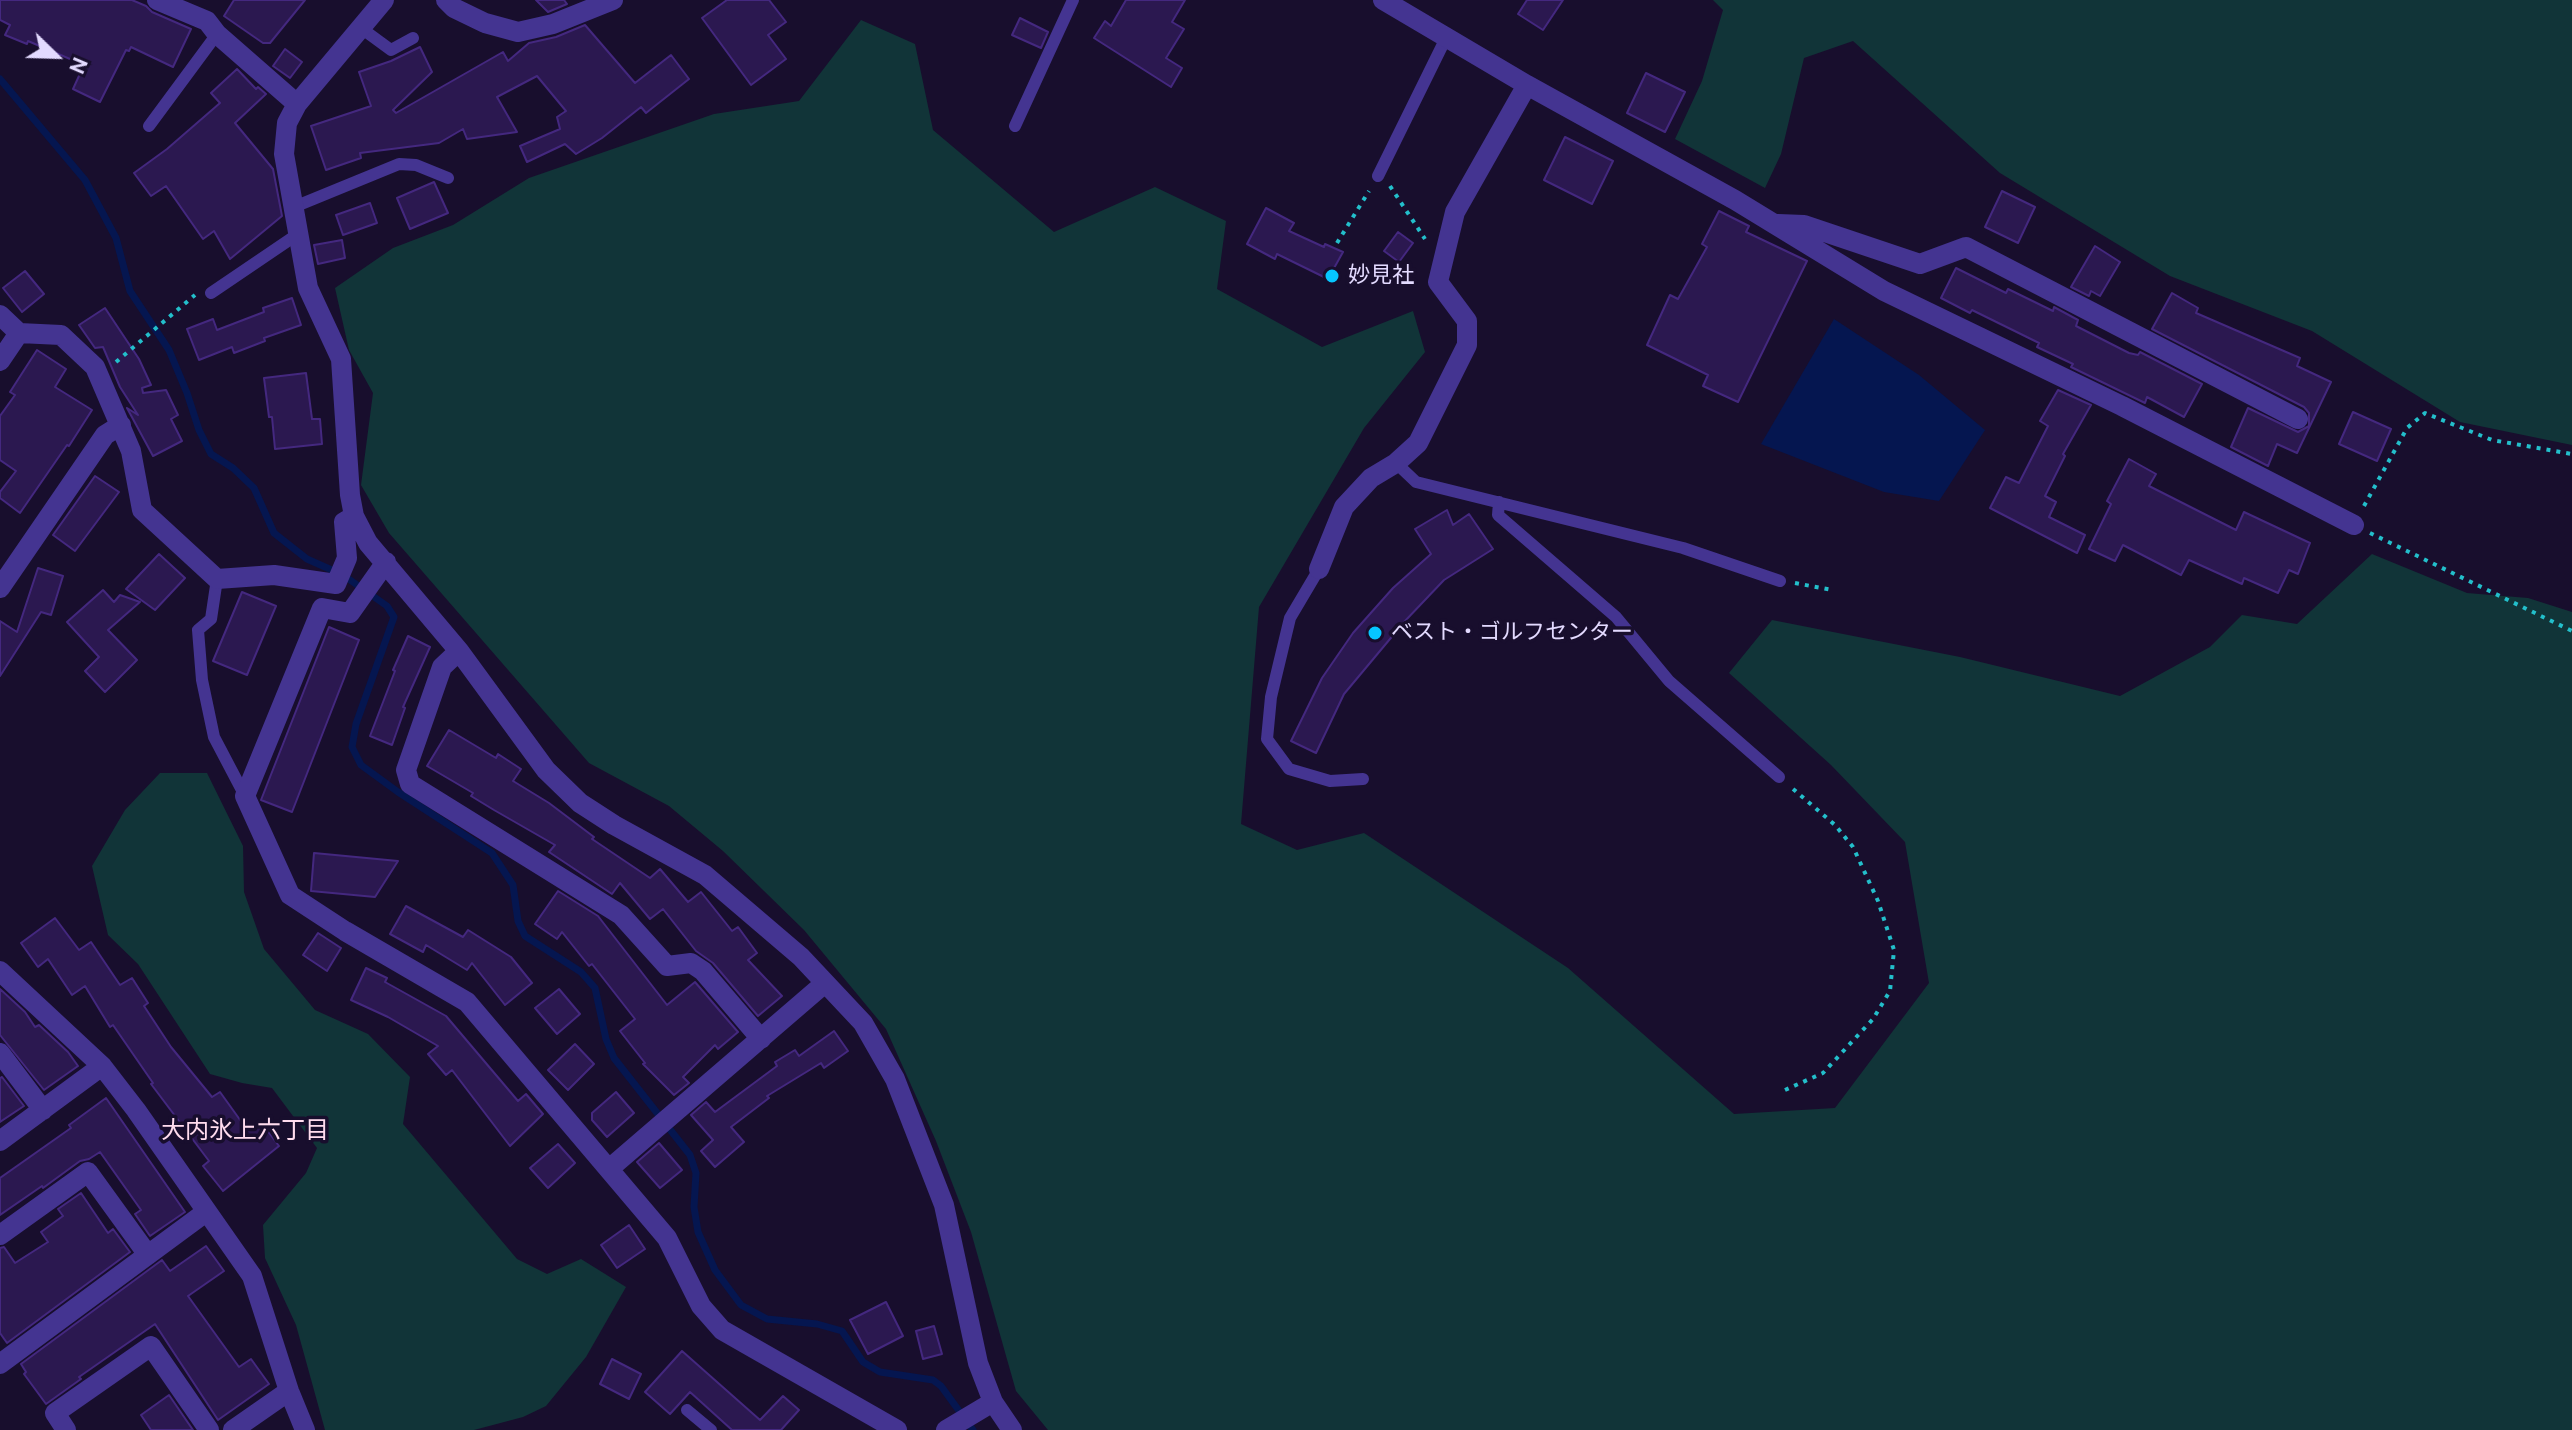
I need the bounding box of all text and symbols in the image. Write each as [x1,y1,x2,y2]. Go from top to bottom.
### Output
north arrow [16,16,96,96]
text: N [63,53,94,78]
place label: 妙見社 [1348,263,1414,289]
marker: 妙見社 [1323,267,1341,285]
place label: ベスト・ゴルフセンター [1391,620,1633,646]
marker: ベスト・ゴルフセンター [1366,624,1384,642]
district label: 大内氷上六丁目 [161,1117,329,1145]

